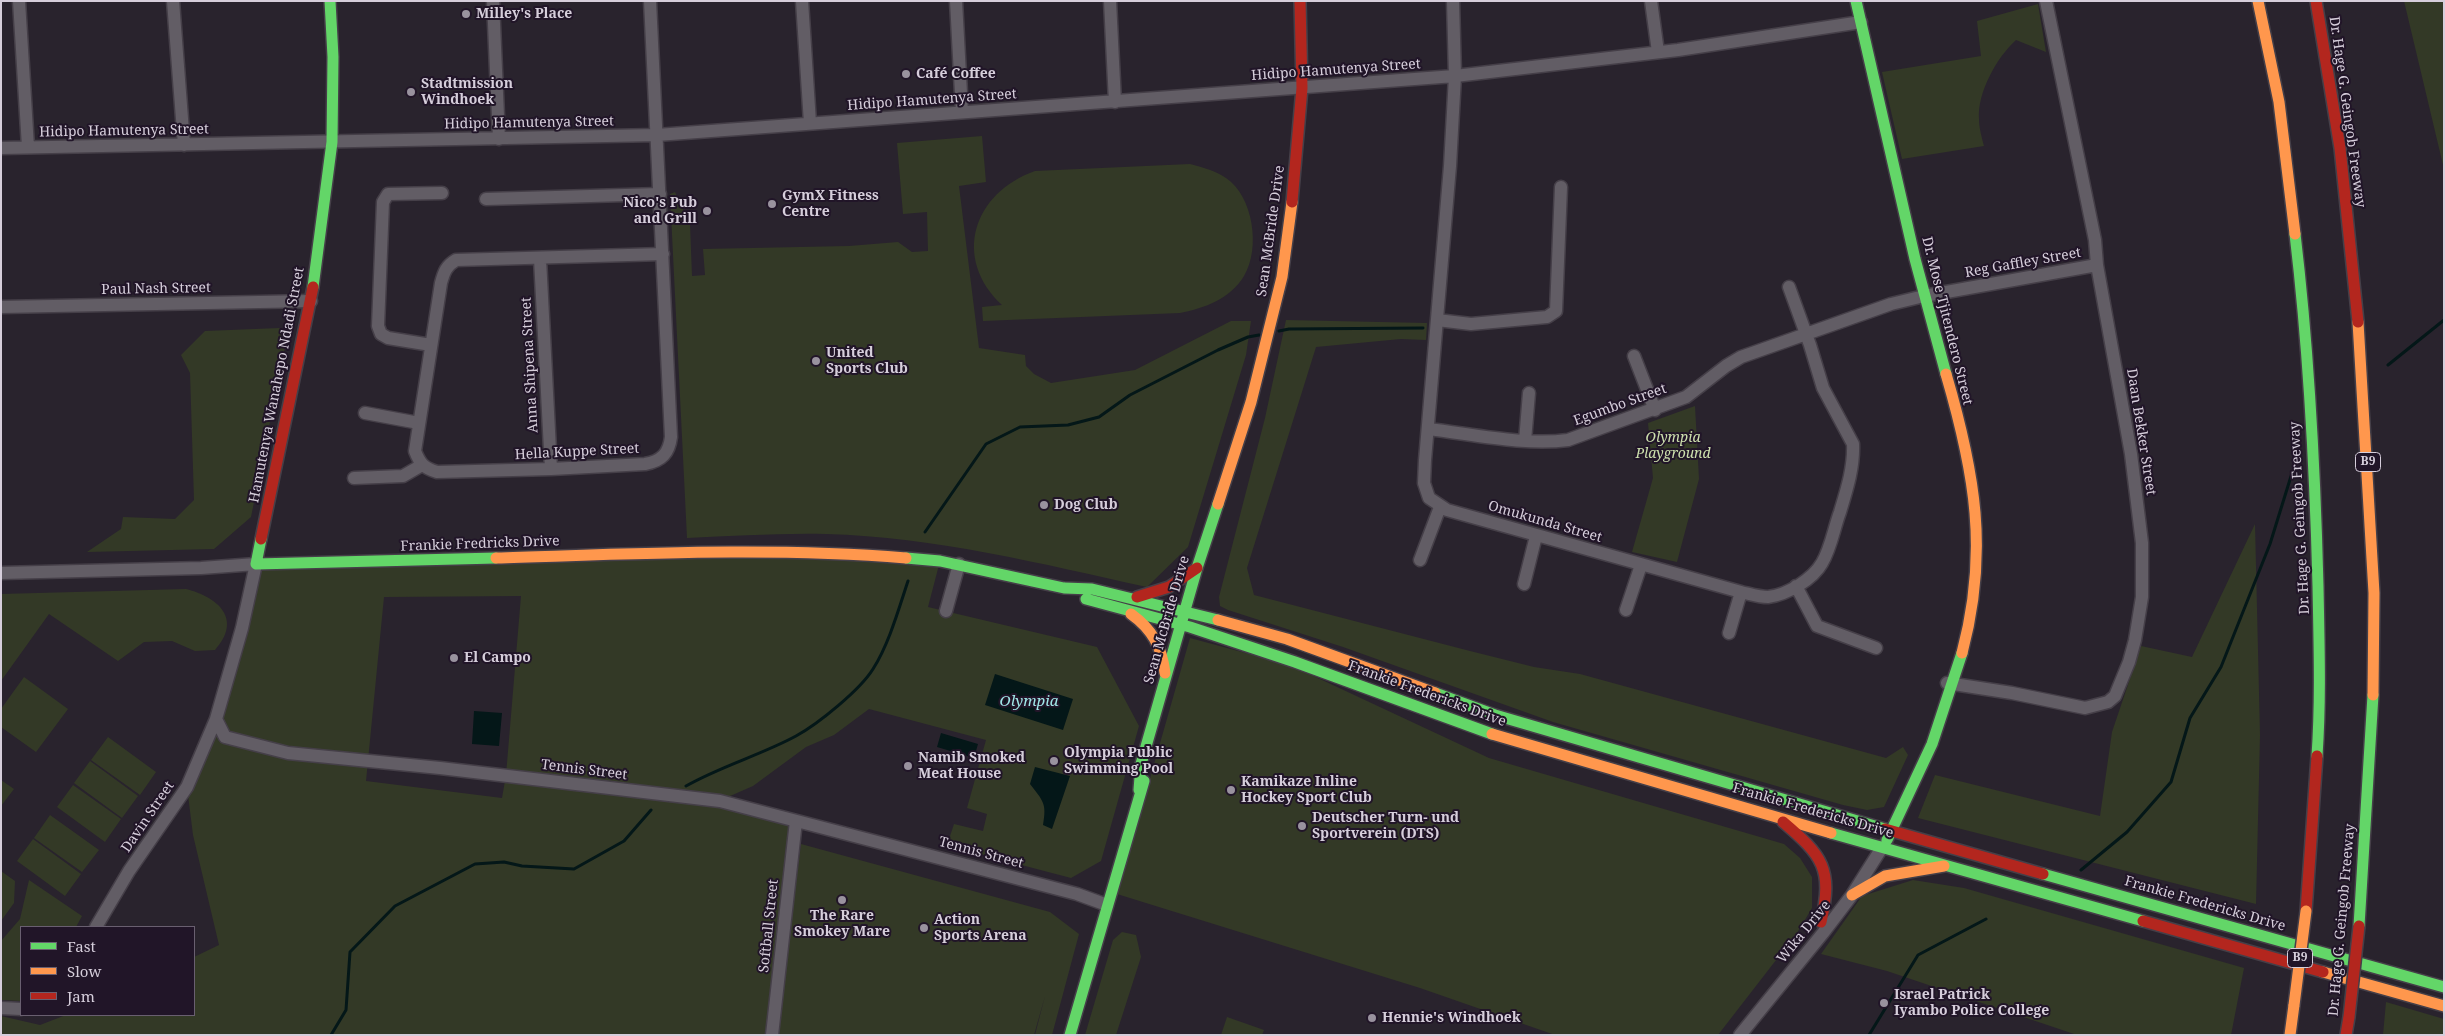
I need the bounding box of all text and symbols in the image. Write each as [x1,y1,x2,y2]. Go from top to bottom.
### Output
place label: Milley's Place [476,6,572,22]
marker: Milley's Place [460,8,472,20]
street label: Dr. Hage G. Geingob Freeway [2325,15,2369,209]
street label: Hidipo Hamutenya Street [1251,56,1421,84]
place label: Café Coffee [916,66,996,82]
marker: Café Coffee [900,68,912,80]
place label: Stadtmission Windhoek [421,76,513,108]
marker: Stadtmission Windhoek [405,86,417,98]
street label: Hidipo Hamutenya Street [847,86,1017,114]
street label: Hidipo Hamutenya Street [444,113,614,133]
street label: Hidipo Hamutenya Street [39,121,209,141]
street label: Sean McBride Drive [1253,164,1289,298]
place label: GymX Fitness Centre [782,188,879,220]
place label: Nico's Pub and Grill [623,195,697,228]
marker: GymX Fitness Centre [766,198,778,210]
marker: Nico's Pub and Grill [701,205,713,217]
street label: Dr. Mose Tjitendero Street [1918,235,1976,407]
street label: Reg Gaffley Street [1964,244,2082,282]
street label: Hamutenya Wanahepo Ndadi Street [246,266,308,504]
street label: Paul Nash Street [101,280,211,298]
street label: Anna Shipena Street [518,297,542,433]
place label: United Sports Club [826,345,908,378]
marker: United Sports Club [810,355,822,367]
street label: Daan Bekker Street [2123,367,2159,497]
street label: Egumbo Street [1571,380,1669,430]
street label: Dr. Hage G. Geingob Freeway [2287,421,2313,615]
park label: Olympia Playground [1635,430,1711,462]
street label: Hella Kuppe Street [514,440,640,464]
road number: B9 [2356,452,2380,472]
place label: Dog Club [1054,497,1118,513]
street label: Omukunda Street [1486,498,1604,546]
marker: Dog Club [1038,499,1050,511]
street label: Frankie Fredricks Drive [400,533,560,555]
street label: Sean McBride Drive [1141,554,1193,686]
place label: El Campo [464,650,531,666]
marker: El Campo [448,652,460,664]
street label: Frankie Fredericks Drive [1346,658,1508,730]
water label: Olympia [1000,693,1058,711]
place label: Olympia Public Swimming Pool [1064,745,1173,778]
place label: Namib Smoked Meat House [918,750,1025,782]
marker: Olympia Public Swimming Pool [1048,755,1060,767]
street label: Tennis Street [540,756,628,784]
marker: Namib Smoked Meat House [902,760,914,772]
place label: Kamikaze Inline Hockey Sport Club [1241,774,1372,806]
street label: Davin Street [118,778,178,856]
street label: Frankie Fredericks Drive [1731,780,1895,842]
marker: Kamikaze Inline Hockey Sport Club [1225,784,1237,796]
place label: Deutscher Turn- und Sportverein (DTS) [1312,810,1459,842]
marker: Deutscher Turn- und Sportverein (DTS) [1296,820,1308,832]
street label: Dr. Hage G. Geingob Freeway [2325,823,2359,1017]
street label: Tennis Street [937,834,1025,872]
street label: Frankie Fredericks Drive [2123,873,2287,935]
street label: Softball Street [756,879,782,973]
marker: The Rare Smokey Mare [836,894,848,906]
street label: Wika Drive [1774,897,1834,967]
place label: The Rare Smokey Mare [794,908,890,940]
place label: Action Sports Arena [934,912,1027,944]
marker: Action Sports Arena [918,922,930,934]
legend [20,926,195,1016]
text: Fast [67,936,96,956]
road number: B9 [2288,948,2312,968]
text: Slow [67,961,101,981]
text: Jam [67,986,95,1006]
place label: Israel Patrick Iyambo Police College [1894,987,2049,1020]
marker: Israel Patrick Iyambo Police College [1878,997,1890,1009]
place label: Hennie's Windhoek [1382,1010,1521,1026]
marker: Hennie's Windhoek [1366,1012,1378,1024]

